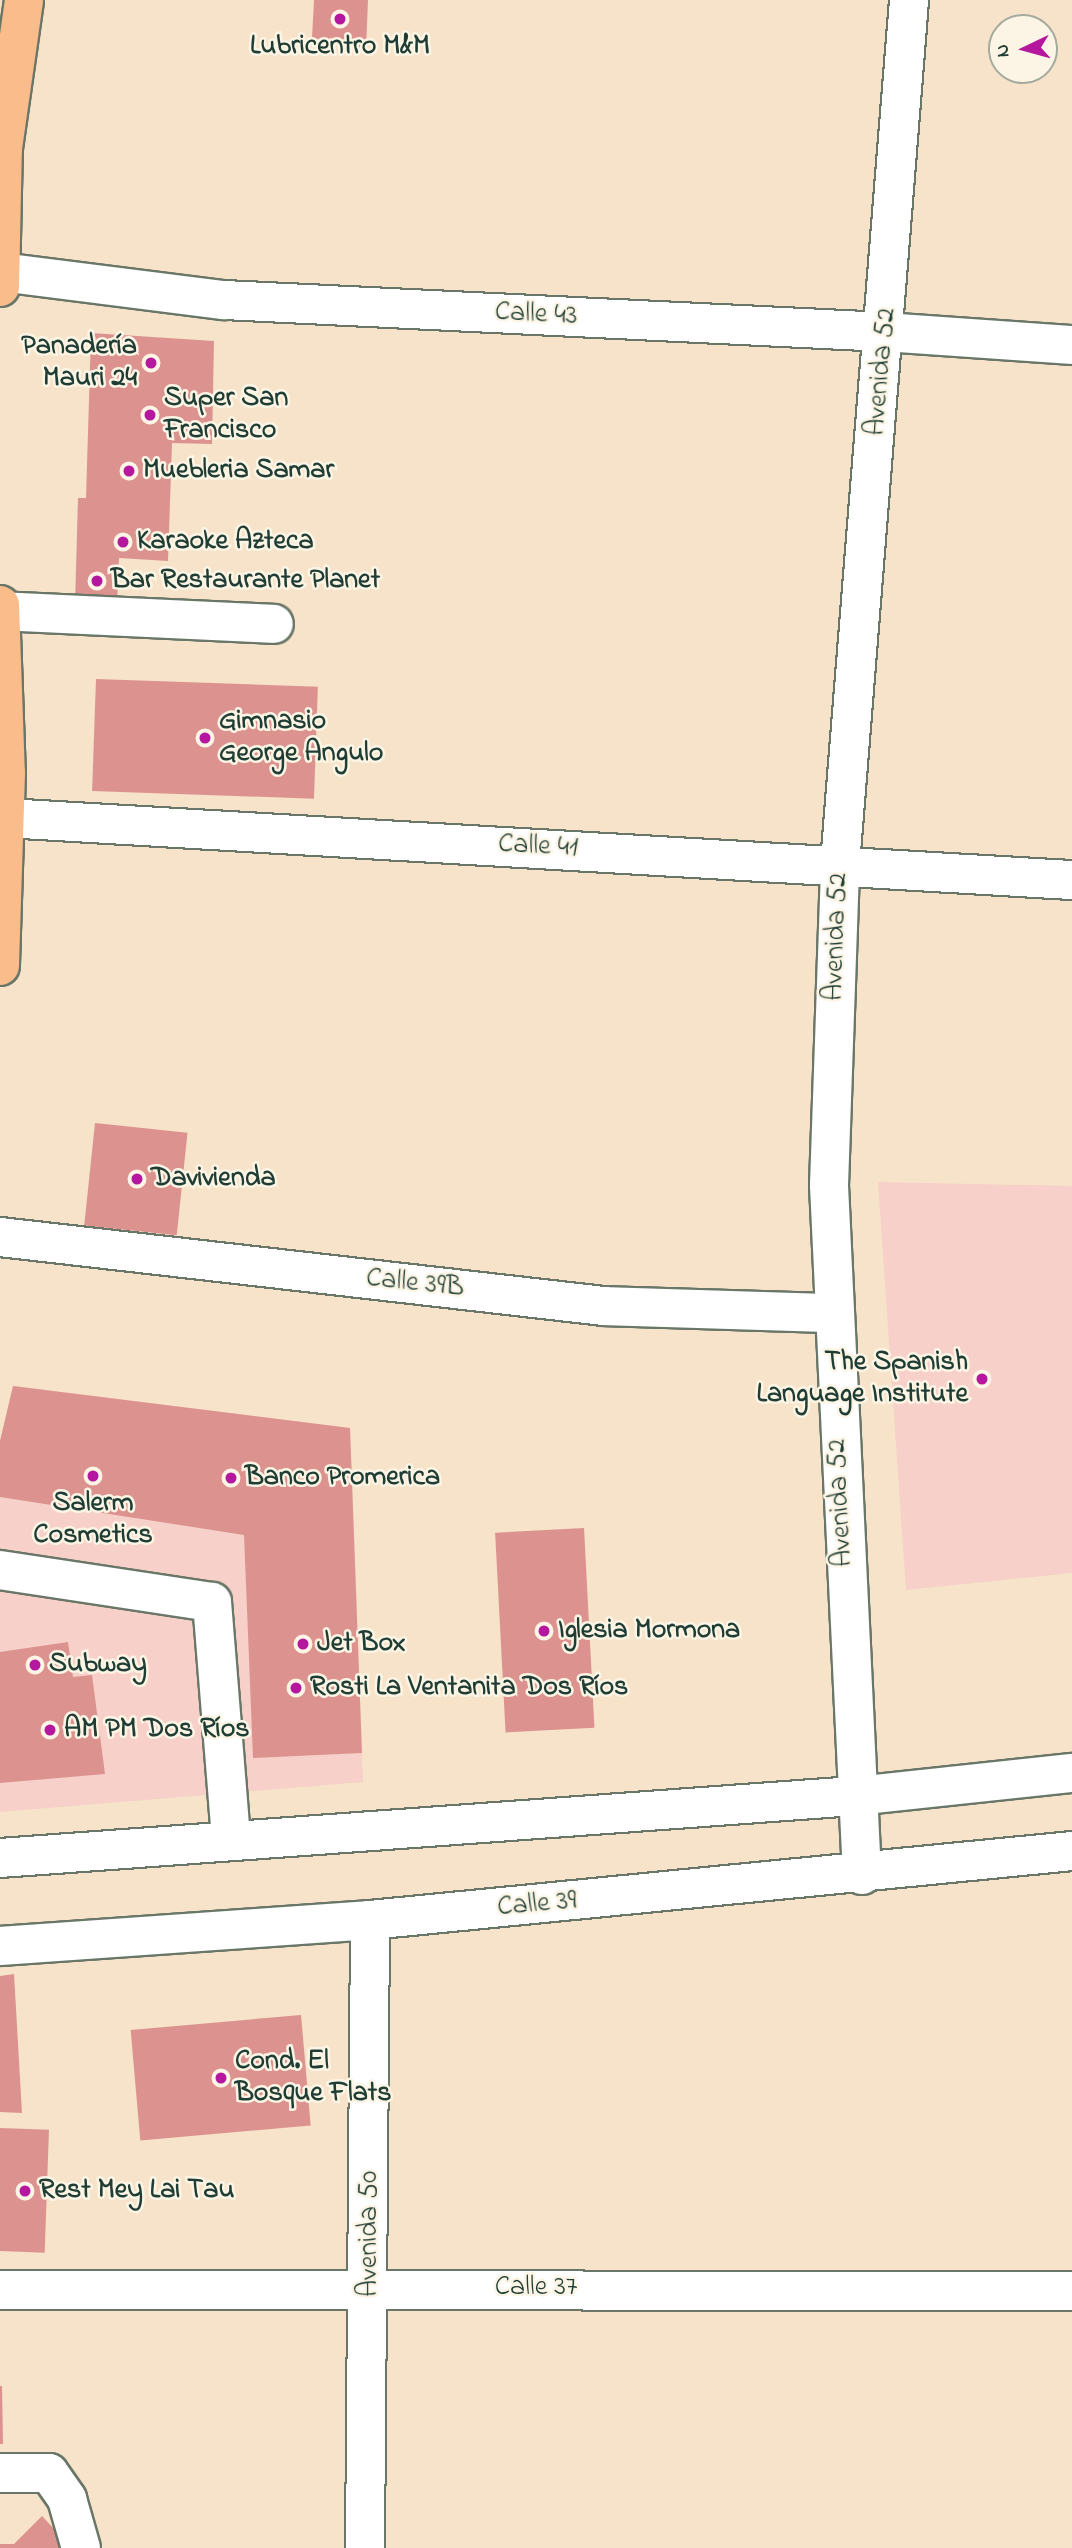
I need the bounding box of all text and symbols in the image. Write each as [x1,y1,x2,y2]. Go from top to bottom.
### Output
marker: Lubricentro M&M [332,11,348,27]
north arrow [988,14,1058,84]
place label: Lubricentro M&M [250,30,430,64]
text: N [990,43,1018,58]
street label: Calle 43 [494,296,578,334]
street label: Avenida 52 [860,307,904,437]
place label: Panadería Mauri 24 [21,330,137,396]
marker: Panadería Mauri 24 [143,355,159,371]
place label: Super San Francisco [164,382,288,448]
marker: Super San Francisco [142,407,158,423]
place label: Muebleria Samar [143,454,334,488]
marker: Muebleria Samar [121,463,137,479]
place label: Karaoke Azteca [137,525,314,559]
marker: Karaoke Azteca [115,534,131,550]
place label: Bar Restaurante Planet [111,564,380,598]
marker: Bar Restaurante Planet [89,573,105,589]
place label: Gimnasio George Angulo [219,705,383,771]
marker: Gimnasio George Angulo [197,730,213,746]
street label: Calle 41 [497,828,579,866]
street label: Avenida 52 [818,872,856,1002]
place label: Davivienda [151,1162,276,1196]
marker: Davivienda [129,1171,145,1187]
street label: Calle 39B [364,1262,466,1306]
place label: The Spanish Language Institute [757,1346,968,1412]
marker: The Spanish Language Institute [974,1371,990,1387]
street label: Avenida 52 [821,1438,861,1568]
place label: Banco Promerica [245,1461,440,1495]
marker: Salerm Cosmetics [85,1468,101,1484]
marker: Banco Promerica [223,1470,239,1486]
place label: Salerm Cosmetics [33,1487,153,1553]
place label: Iglesia Mormona [558,1614,740,1648]
marker: Iglesia Mormona [536,1623,552,1639]
place label: Jet Box [317,1627,406,1661]
marker: Jet Box [295,1636,311,1652]
place label: Subway [49,1648,147,1682]
marker: Subway [27,1657,43,1673]
place label: Rosti La Ventanita Dos Ríos [310,1671,628,1705]
marker: Rosti La Ventanita Dos Ríos [288,1680,304,1696]
place label: AM PM Dos Ríos [64,1713,249,1747]
marker: AM PM Dos Ríos [42,1722,58,1738]
street label: Calle 39 [496,1885,578,1925]
place label: Cond. El Bosque Flats [235,2045,391,2111]
marker: Cond. El Bosque Flats [213,2070,229,2086]
street label: Avenida 50 [353,2171,387,2297]
place label: Rest Mey Lai Tau [39,2174,234,2208]
marker: Rest Mey Lai Tau [17,2183,33,2199]
street label: Calle 37 [495,2271,577,2305]

